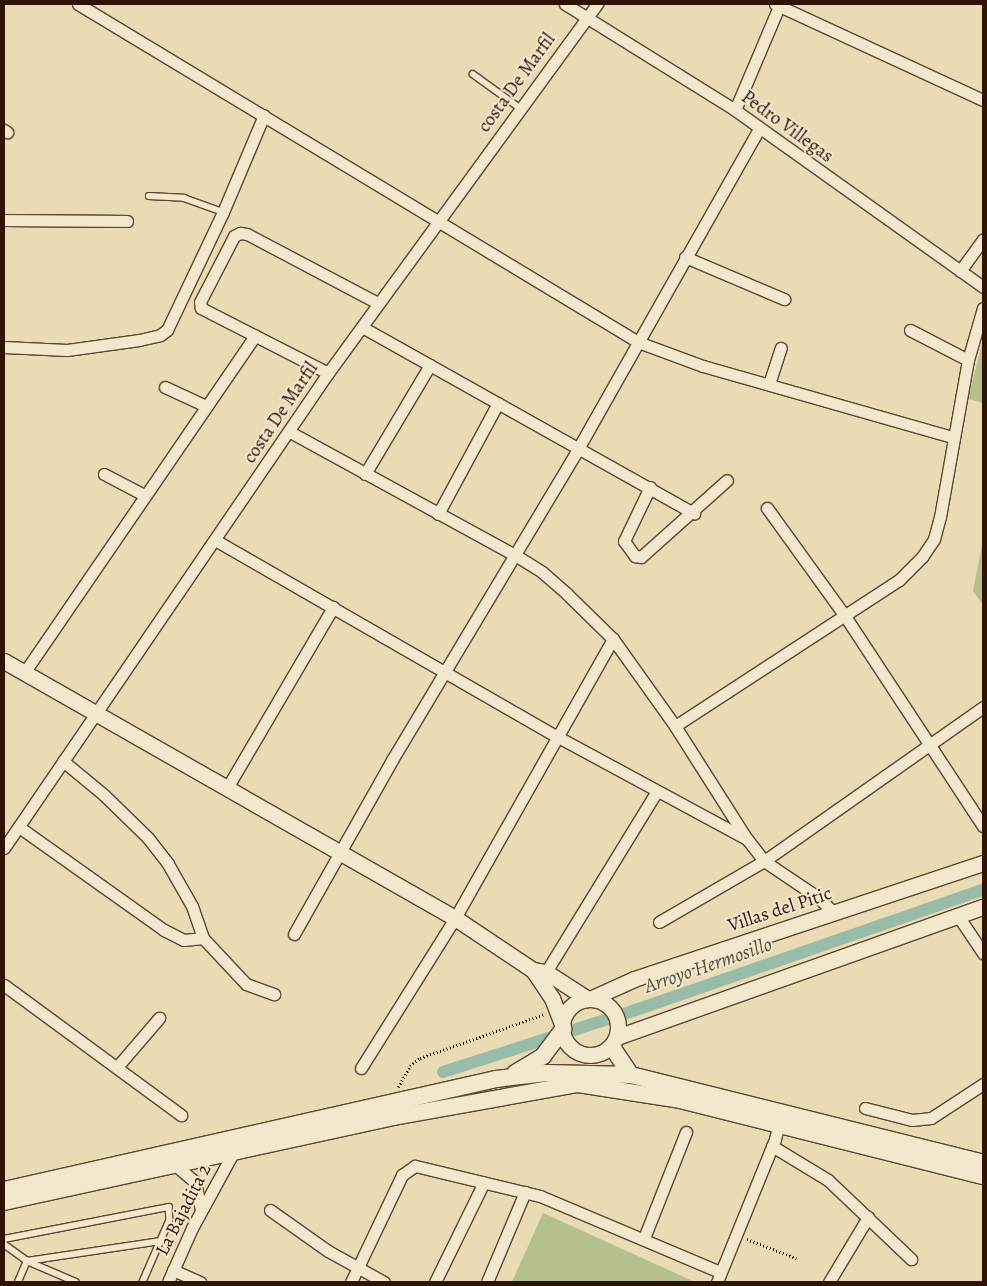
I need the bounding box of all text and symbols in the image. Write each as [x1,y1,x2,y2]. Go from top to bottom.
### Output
street label: costa De Marfil [473,29,561,137]
street label: Pedro Villegas [737,86,837,168]
street label: costa De Marfil [239,358,323,468]
street label: Villas del Pitic [725,882,835,938]
water label: Arroyo Hermosillo [641,932,775,998]
street label: La Bajadita 2 [151,1160,217,1260]

